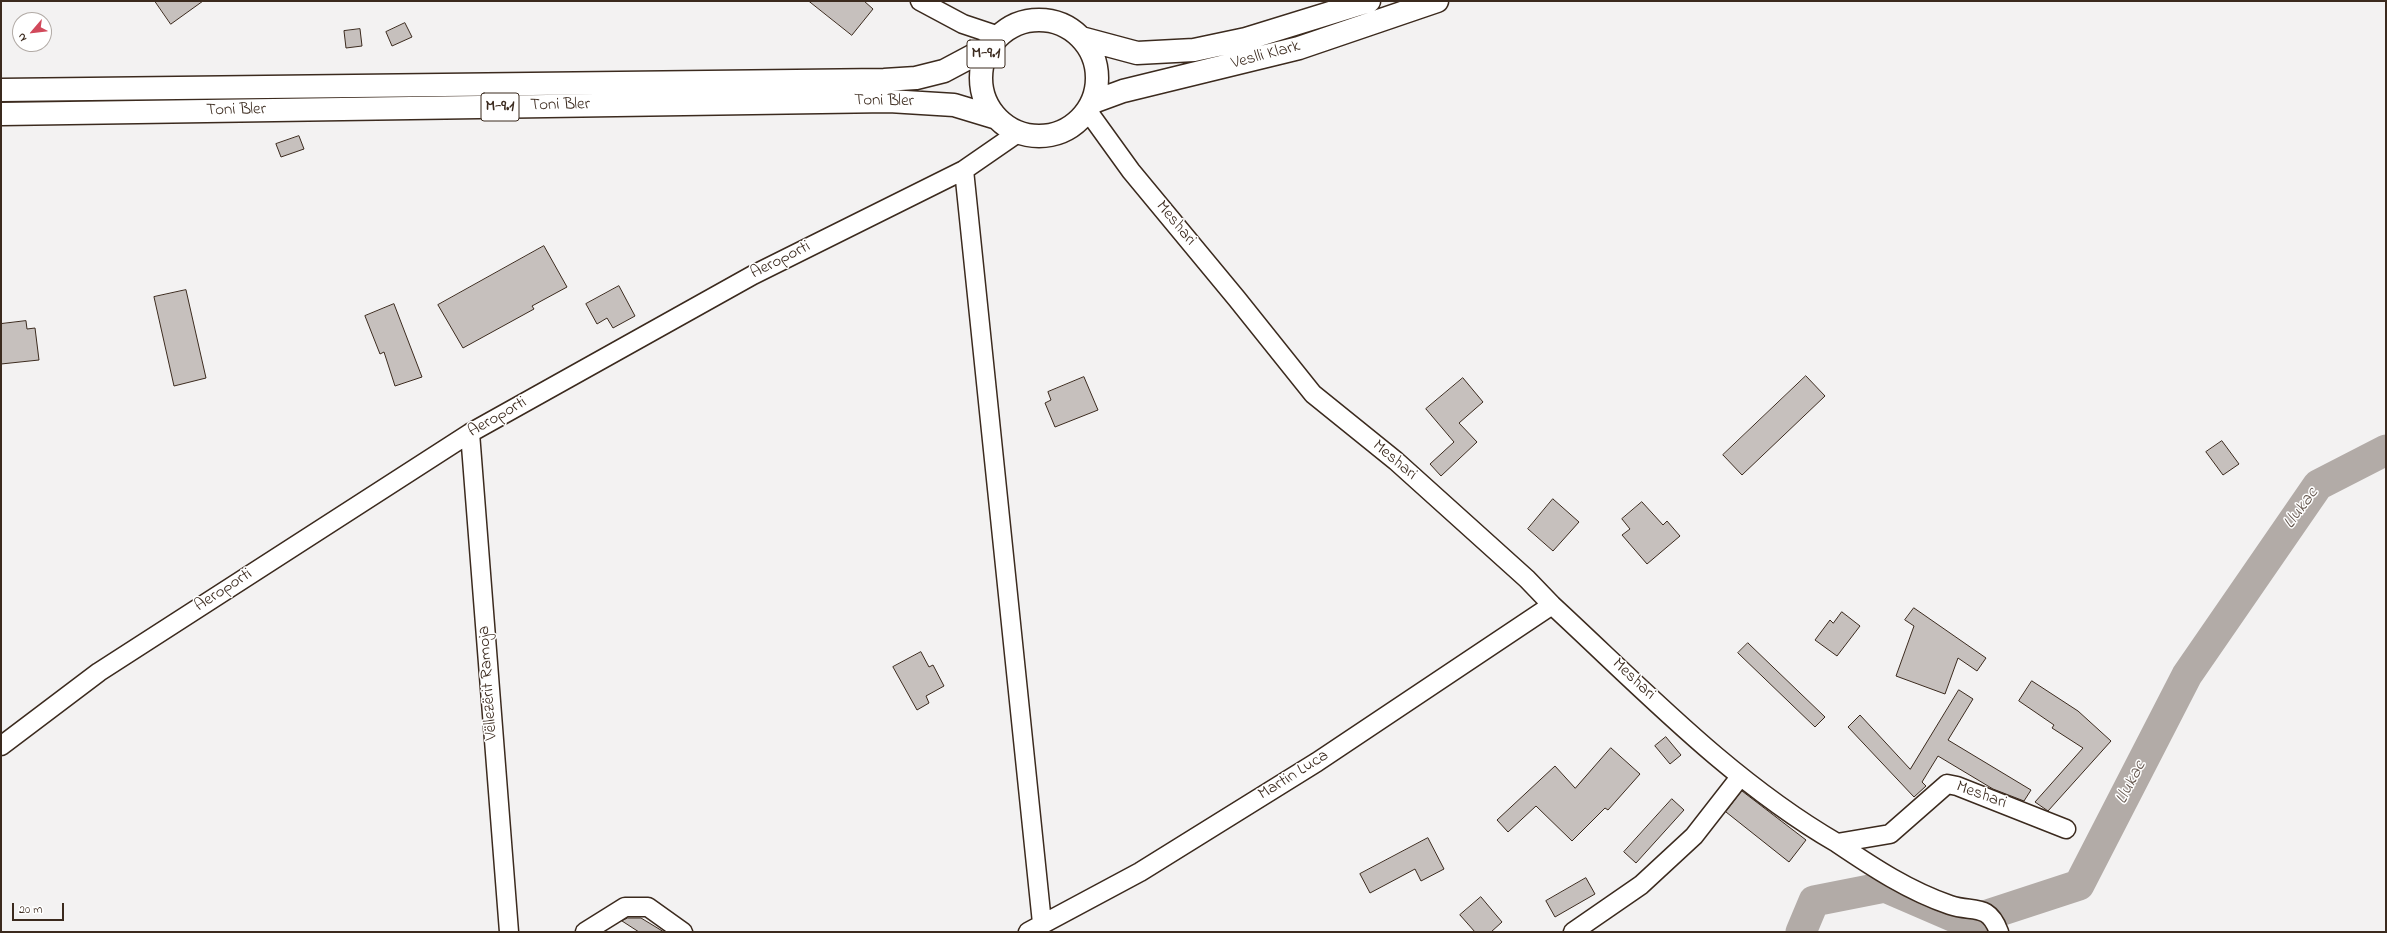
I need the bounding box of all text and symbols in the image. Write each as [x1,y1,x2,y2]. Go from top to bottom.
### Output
north arrow [12,12,52,52]
text: N [13,30,31,44]
street label: Veslli Klark [1229,37,1303,75]
road number: M-9.1 [967,40,1005,68]
street label: Toni Bler [854,91,914,113]
road number: M-9.1 [481,93,519,121]
street label: Toni Bler [530,95,590,117]
street label: Toni Bler [206,100,266,122]
street label: Meshari [1150,197,1200,251]
street label: Aeroporti [748,237,814,285]
street label: Aeroporti [465,393,531,443]
street label: Meshari [1367,436,1421,486]
water label: Llukac [2280,484,2324,534]
street label: Aeroporti [191,565,257,617]
street label: Vëllezërit Ramoja [475,625,503,741]
street label: Meshari [1607,655,1659,705]
street label: Martin Luca [1255,746,1333,806]
water label: Llukac [2112,758,2152,808]
street label: Meshari [1953,777,2009,815]
scale bar [14,895,66,921]
text: 20 m [19,901,42,919]

